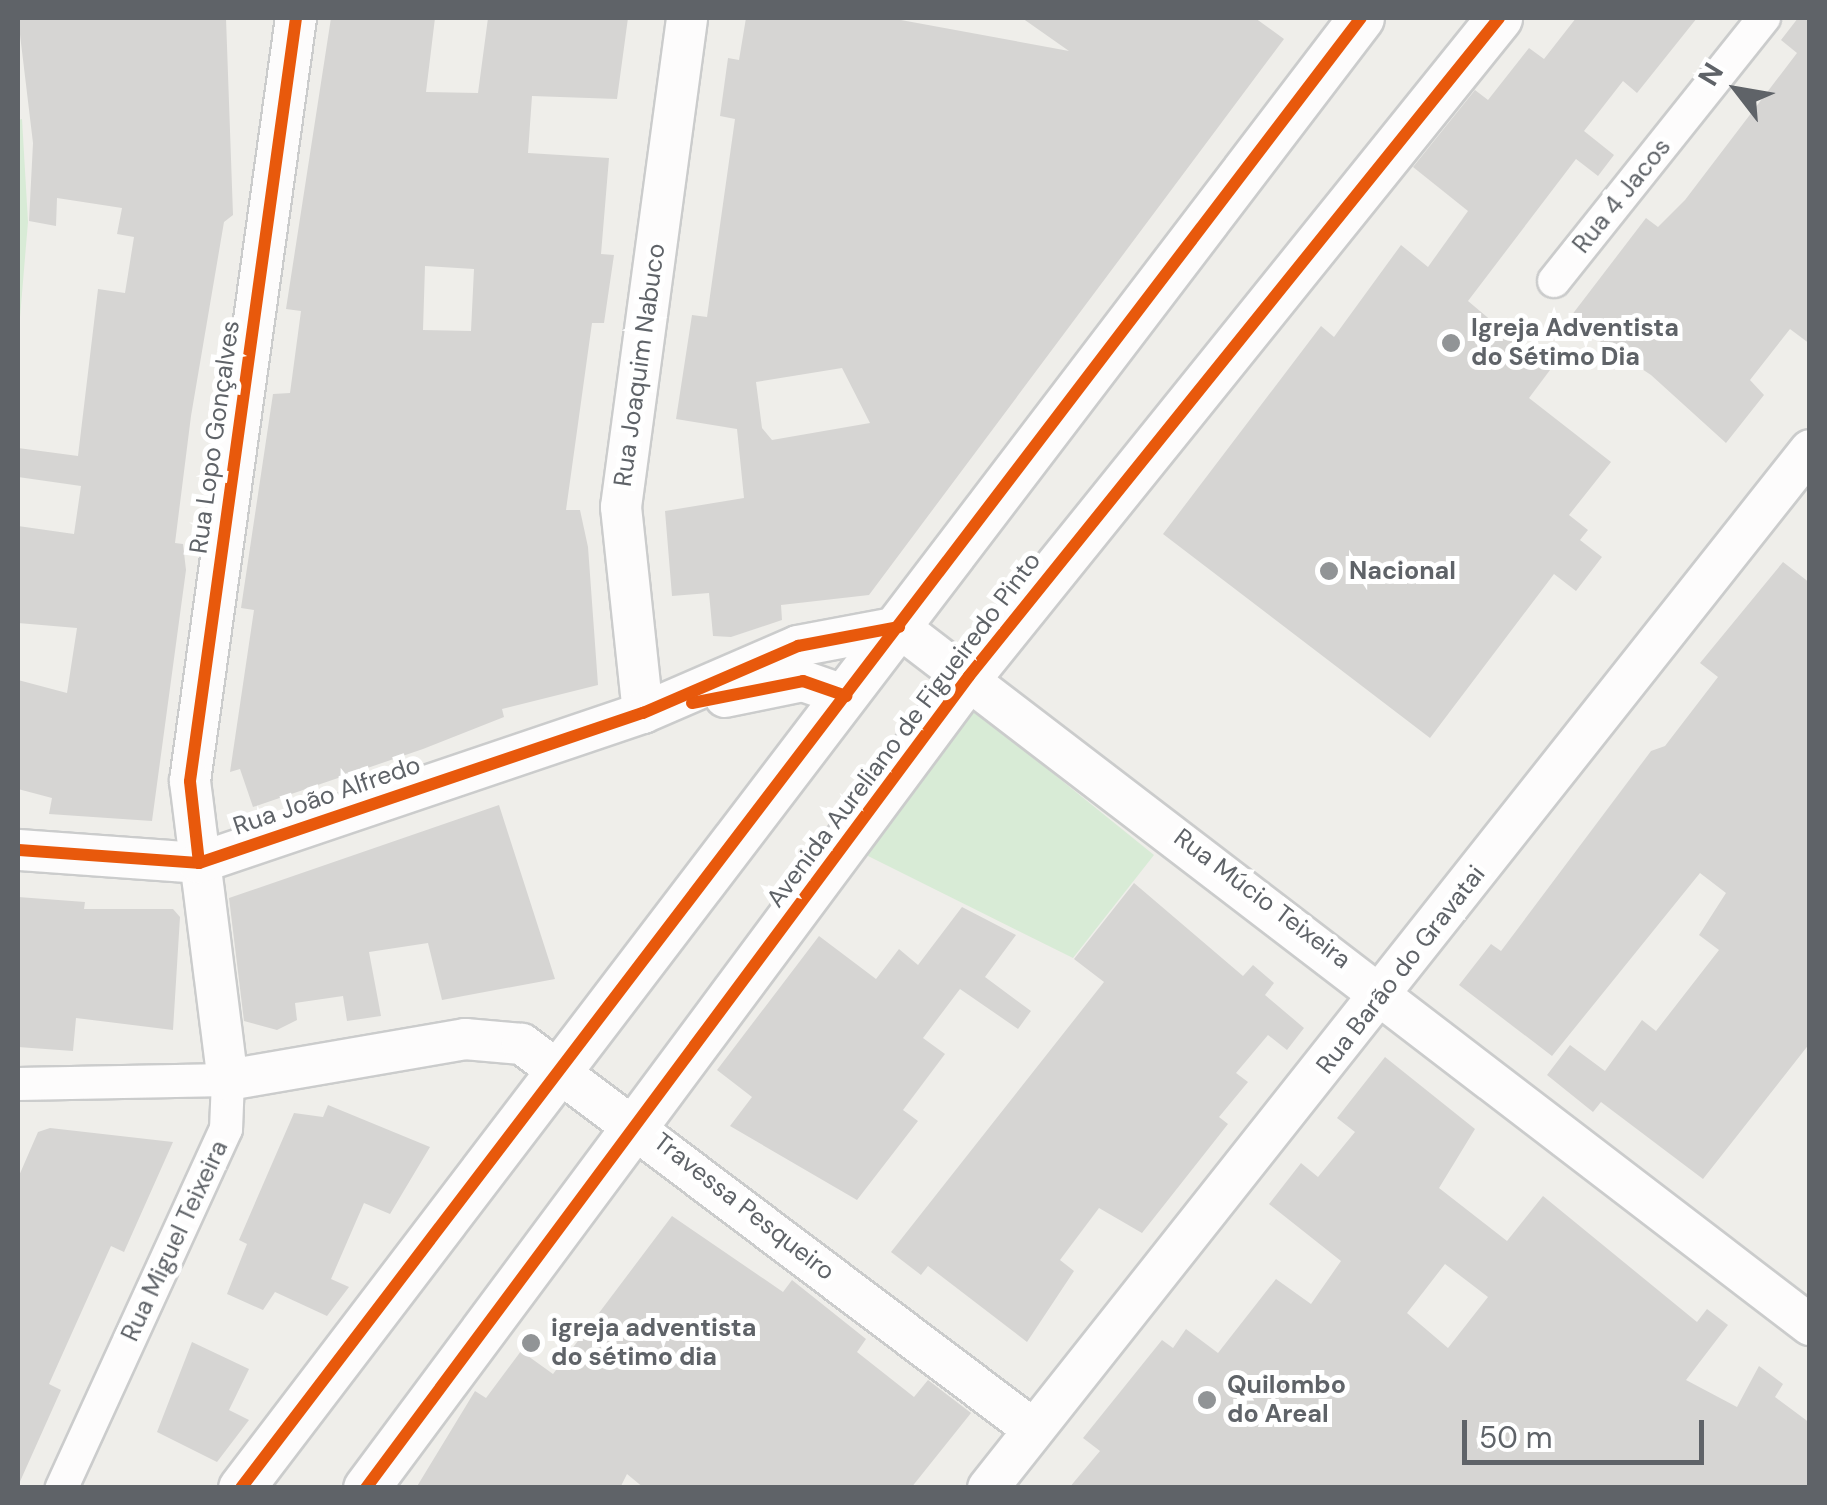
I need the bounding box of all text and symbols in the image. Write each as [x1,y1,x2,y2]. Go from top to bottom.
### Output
north arrow [1687,40,1787,140]
text: N [1690,56,1732,93]
street label: Rua 4 Jacos [1567,133,1677,259]
street label: Rua Joaquim Nabuco [608,241,672,489]
place label: Igreja Adventista do Sétimo Dia [1471,314,1679,373]
street label: Rua Lopo Gonçalves [184,319,246,555]
marker: Igreja Adventista do Sétimo Dia [1440,332,1462,354]
street label: Avenida Aureliano de Figueiredo Pinto [761,547,1047,913]
place label: Nacional [1349,556,1456,586]
marker: Nacional [1318,560,1340,582]
street label: Rua João Alfredo [229,750,425,842]
street label: Rua Múcio Teixeira [1168,823,1356,975]
street label: Rua Barão do Gravatai [1310,860,1492,1080]
street label: Travessa Pesqueiro [648,1127,840,1287]
street label: Rua Miguel Teixeira [115,1136,235,1346]
place label: igreja adventista do sétimo dia [551,1314,756,1373]
marker: igreja adventista do sétimo dia [520,1332,542,1354]
place label: Quilombo do Areal [1227,1371,1346,1430]
marker: Quilombo do Areal [1196,1389,1218,1411]
scale bar [1467,1400,1710,1462]
text: 50 m [1479,1418,1553,1457]

